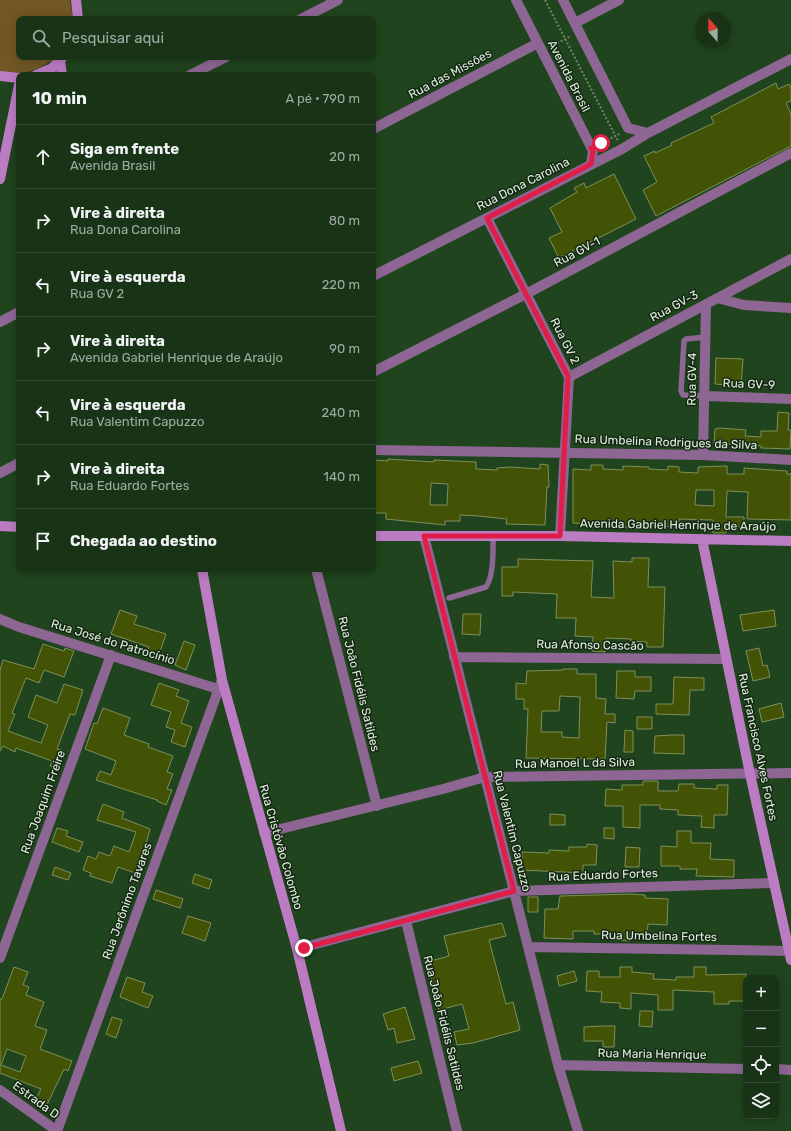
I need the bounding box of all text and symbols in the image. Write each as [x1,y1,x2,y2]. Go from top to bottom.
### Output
north arrow [695,12,731,48]
search box [16,16,376,60]
icon: search [30,27,52,49]
text: Pesquisar aqui [62,29,164,47]
street label: Avenida Brasil [545,38,593,114]
street label: Rua das Missões [406,46,494,102]
text: 10 min [32,88,87,108]
text: A pé · 790 m [285,91,360,106]
route start [592,134,610,152]
text: Siga em frente [70,140,179,158]
icon: ahead [32,146,54,168]
text: 20 m [329,149,360,164]
street label: Rua Dona Carolina [474,155,572,213]
text: Avenida Brasil [70,158,155,173]
text: Vire à direita [70,204,165,222]
icon: right [32,210,54,232]
text: 80 m [329,213,360,228]
text: Rua Dona Carolina [70,222,181,237]
street label: Rua GV-1 [551,234,603,270]
text: Vire à esquerda [70,268,186,286]
icon: left [32,274,54,296]
text: 220 m [322,277,360,292]
text: Rua GV 2 [70,286,124,301]
street label: Rua GV-3 [647,287,701,325]
street label: Rua GV 2 [547,316,583,366]
text: Vire à direita [70,332,165,350]
icon: right [32,338,54,360]
text: 90 m [329,341,360,356]
text: Avenida Gabriel Henrique de Araújo [70,350,283,365]
street label: Rua GV-4 [685,352,699,406]
street label: Rua GV-9 [722,376,776,392]
text: Vire à esquerda [70,396,186,414]
icon: left [32,402,54,424]
text: 240 m [321,405,360,420]
text: Rua Valentim Capuzzo [70,414,205,429]
street label: Rua Umbelina Rodrigues da Silva [574,432,758,452]
text: Vire à direita [70,460,165,478]
icon: right [32,466,54,488]
text: 140 m [323,469,360,484]
text: Rua Eduardo Fortes [70,478,189,493]
street label: Avenida Gabriel Henrique de Araújo [580,516,776,534]
icon: arrive [32,530,54,552]
text: Chegada ao destino [70,532,217,550]
street label: Rua João Fidélis Satildes [335,615,383,753]
street label: Rua José do Patrocínio [49,616,177,668]
street label: Rua Afonso Cascão [536,637,644,653]
street label: Rua Francisco Alves Fortes [735,672,781,822]
street label: Rua Joaquim Freire [18,748,68,855]
street label: Rua Manoel L da Silva [515,755,635,771]
street label: Rua Valentim Capuzzo [490,769,534,893]
street label: Rua Cristóvão Colombo [256,783,306,911]
street label: Rua Jerônimo Tavares [99,841,155,961]
street label: Rua Eduardo Fortes [548,866,658,884]
street label: Rua Umbelina Fortes [601,928,717,944]
route end [295,939,313,957]
street label: Rua João Fidélis Satildes [420,954,468,1092]
map controls [743,975,779,1119]
button: + [743,975,779,1011]
button: − [743,1011,779,1047]
street label: Rua Maria Henrique [597,1046,707,1062]
button: locate [743,1047,779,1083]
street label: Estrada D [10,1078,62,1122]
button: layers [743,1083,779,1119]

